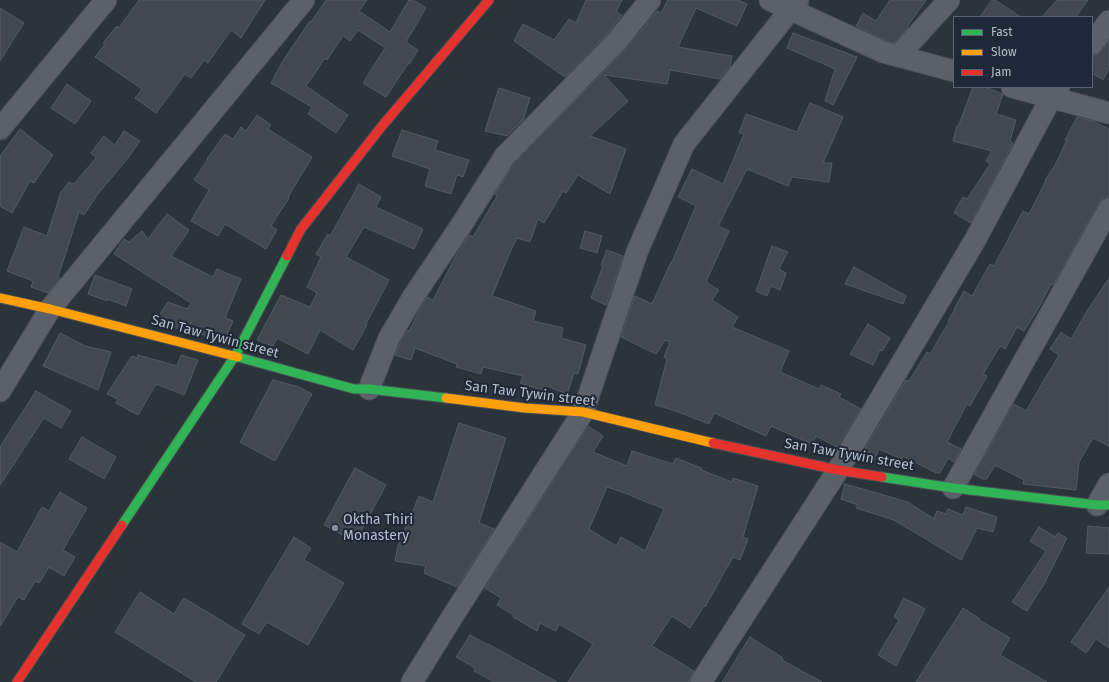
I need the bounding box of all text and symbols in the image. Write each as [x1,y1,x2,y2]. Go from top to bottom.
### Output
legend [953,16,1093,88]
text: Fast [991,25,1013,39]
text: Slow [991,45,1017,59]
text: Jam [991,65,1011,79]
street label: San Taw Tywin street [149,312,281,362]
street label: San Taw Tywin street [464,378,596,410]
street label: San Taw Tywin street [783,435,915,475]
place label: Oktha Thiri Monastery [343,512,413,544]
marker: Oktha Thiri Monastery [330,523,340,533]

